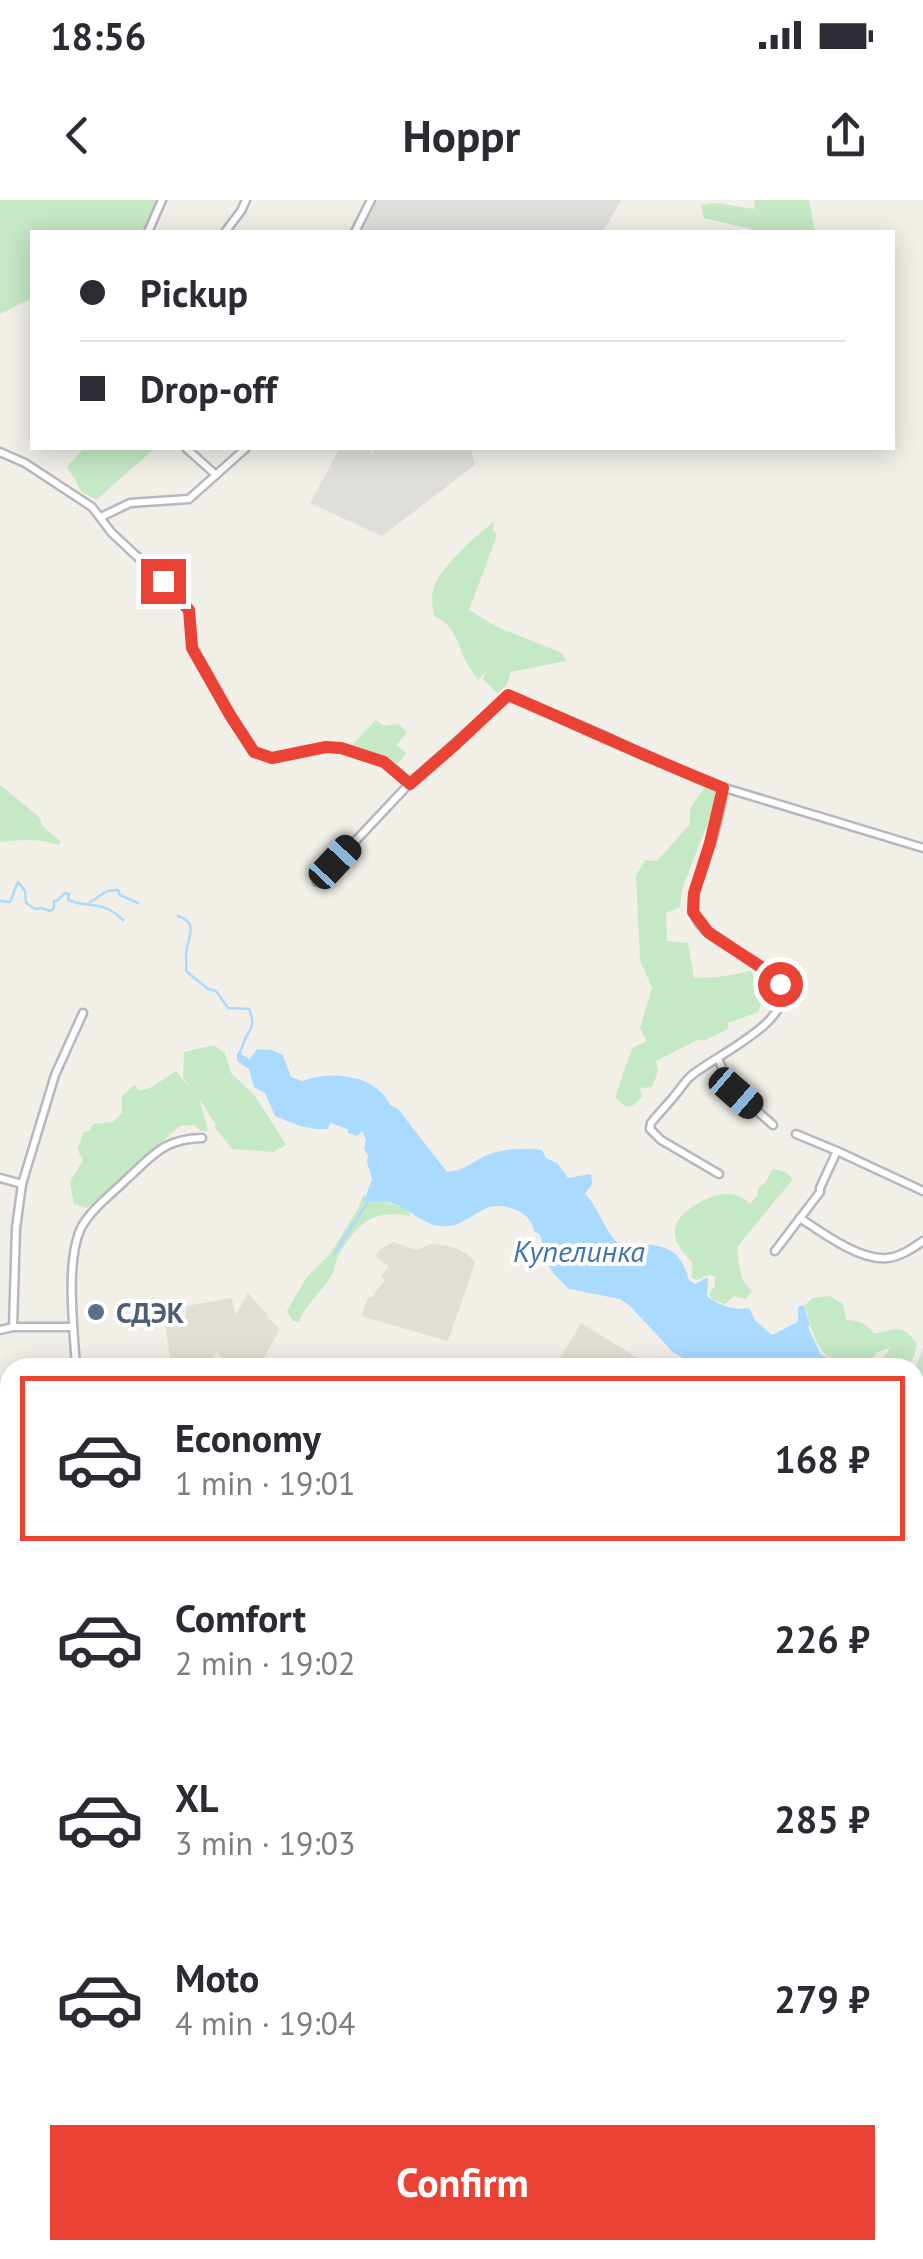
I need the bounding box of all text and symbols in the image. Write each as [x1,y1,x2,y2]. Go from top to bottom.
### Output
text: 18:56 [50,11,146,60]
text: Hoppr [403,106,520,164]
icon: back [50,108,105,163]
icon: share [818,108,873,163]
text: Pickup [140,268,248,317]
text: Drop-off [140,364,277,413]
route end [141,559,186,604]
car [304,830,366,894]
route start [758,962,803,1007]
car [704,1062,768,1124]
water label: Купелинка [513,1231,645,1270]
place label: СДЭК [116,1294,185,1331]
marker: СДЭК [85,1301,107,1323]
text: Economy [175,1413,321,1462]
icon: car [55,1414,145,1504]
text: 168 ₽ [774,1434,870,1483]
text: 1 min · 19:01 [175,1462,355,1504]
text: Comfort [175,1593,306,1642]
icon: car [55,1594,145,1684]
text: 226 ₽ [774,1614,870,1663]
text: 2 min · 19:02 [175,1642,355,1684]
text: XL [175,1773,219,1822]
icon: car [55,1774,145,1864]
text: 285 ₽ [774,1794,870,1843]
text: 3 min · 19:03 [175,1822,355,1864]
text: Moto [175,1953,259,2002]
icon: car [55,1954,145,2044]
text: 279 ₽ [774,1974,870,2023]
text: 4 min · 19:04 [175,2002,355,2044]
button: Confirm [50,2125,875,2240]

